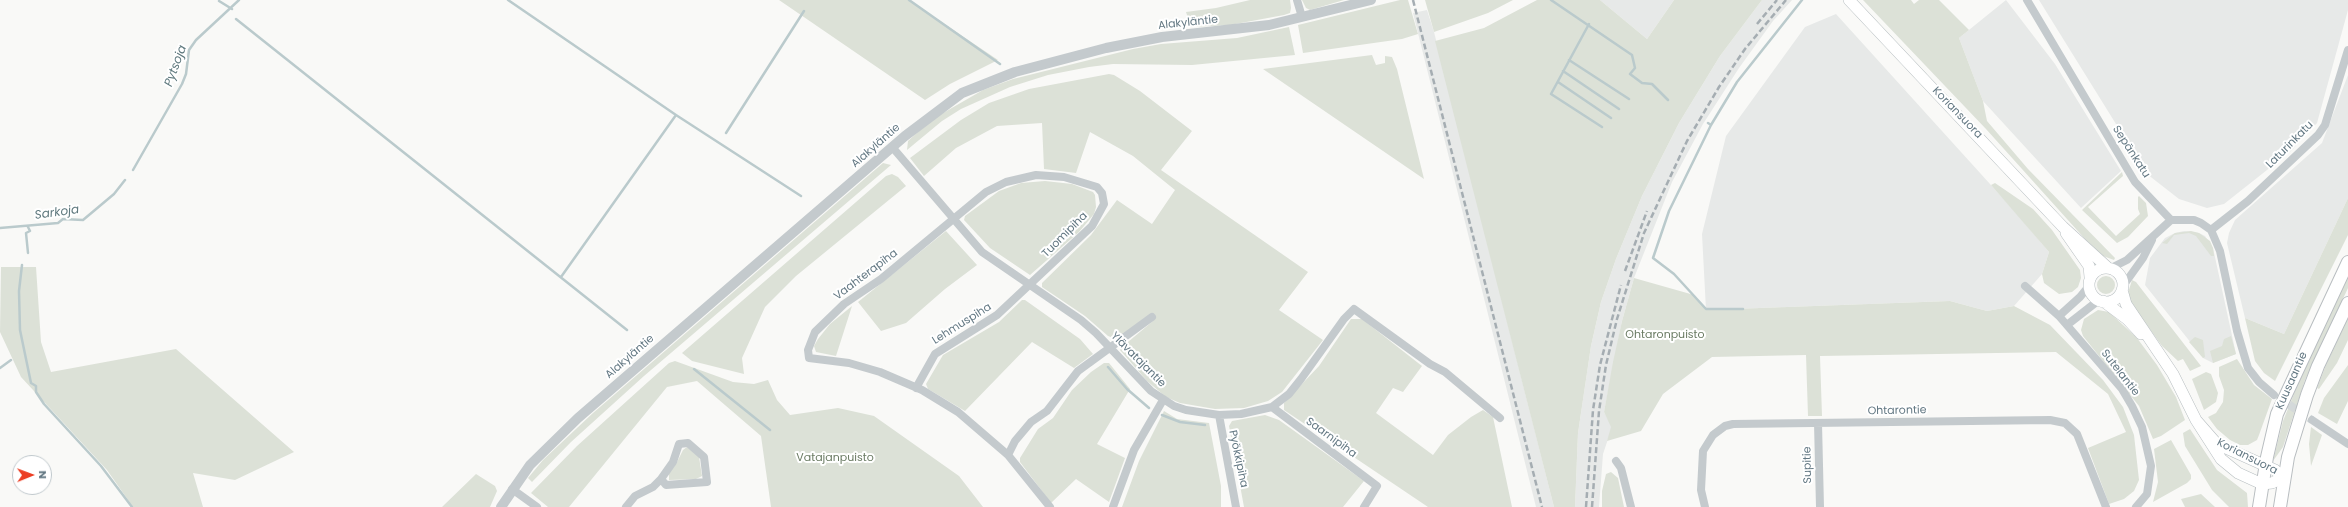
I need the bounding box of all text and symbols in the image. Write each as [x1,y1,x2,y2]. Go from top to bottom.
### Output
street label: Alakyläntie [1157,13,1219,33]
water label: Pytsoja [162,43,190,89]
street label: Koriansuora [1929,85,1985,141]
street label: Laturinkatu [2264,119,2316,171]
street label: Alakyläntie [849,121,903,171]
street label: Sepänkatu [2109,124,2153,180]
water label: Sarkoja [34,203,80,223]
street label: Tuomipiha [1040,210,1090,260]
street label: Vaahterapiha [832,247,900,303]
street label: Lehmuspiha [930,301,994,347]
park label: Ohtaronpuisto [1625,328,1705,342]
street label: Ylävatajantie [1108,330,1168,390]
street label: Alakyläntie [603,332,657,382]
street label: Sutelantie [2098,347,2142,399]
street label: Kuusaantie [2273,350,2311,412]
street label: Ohtarontie [1867,404,1927,418]
street label: Saarnipiha [1303,415,1359,461]
street label: Pyökkipiha [1225,429,1251,489]
street label: Koriansuora [2214,436,2280,478]
street label: Supitie [1801,446,1815,484]
park label: Vatajanpuisto [796,451,874,465]
north arrow [12,455,52,495]
text: N [35,471,51,479]

